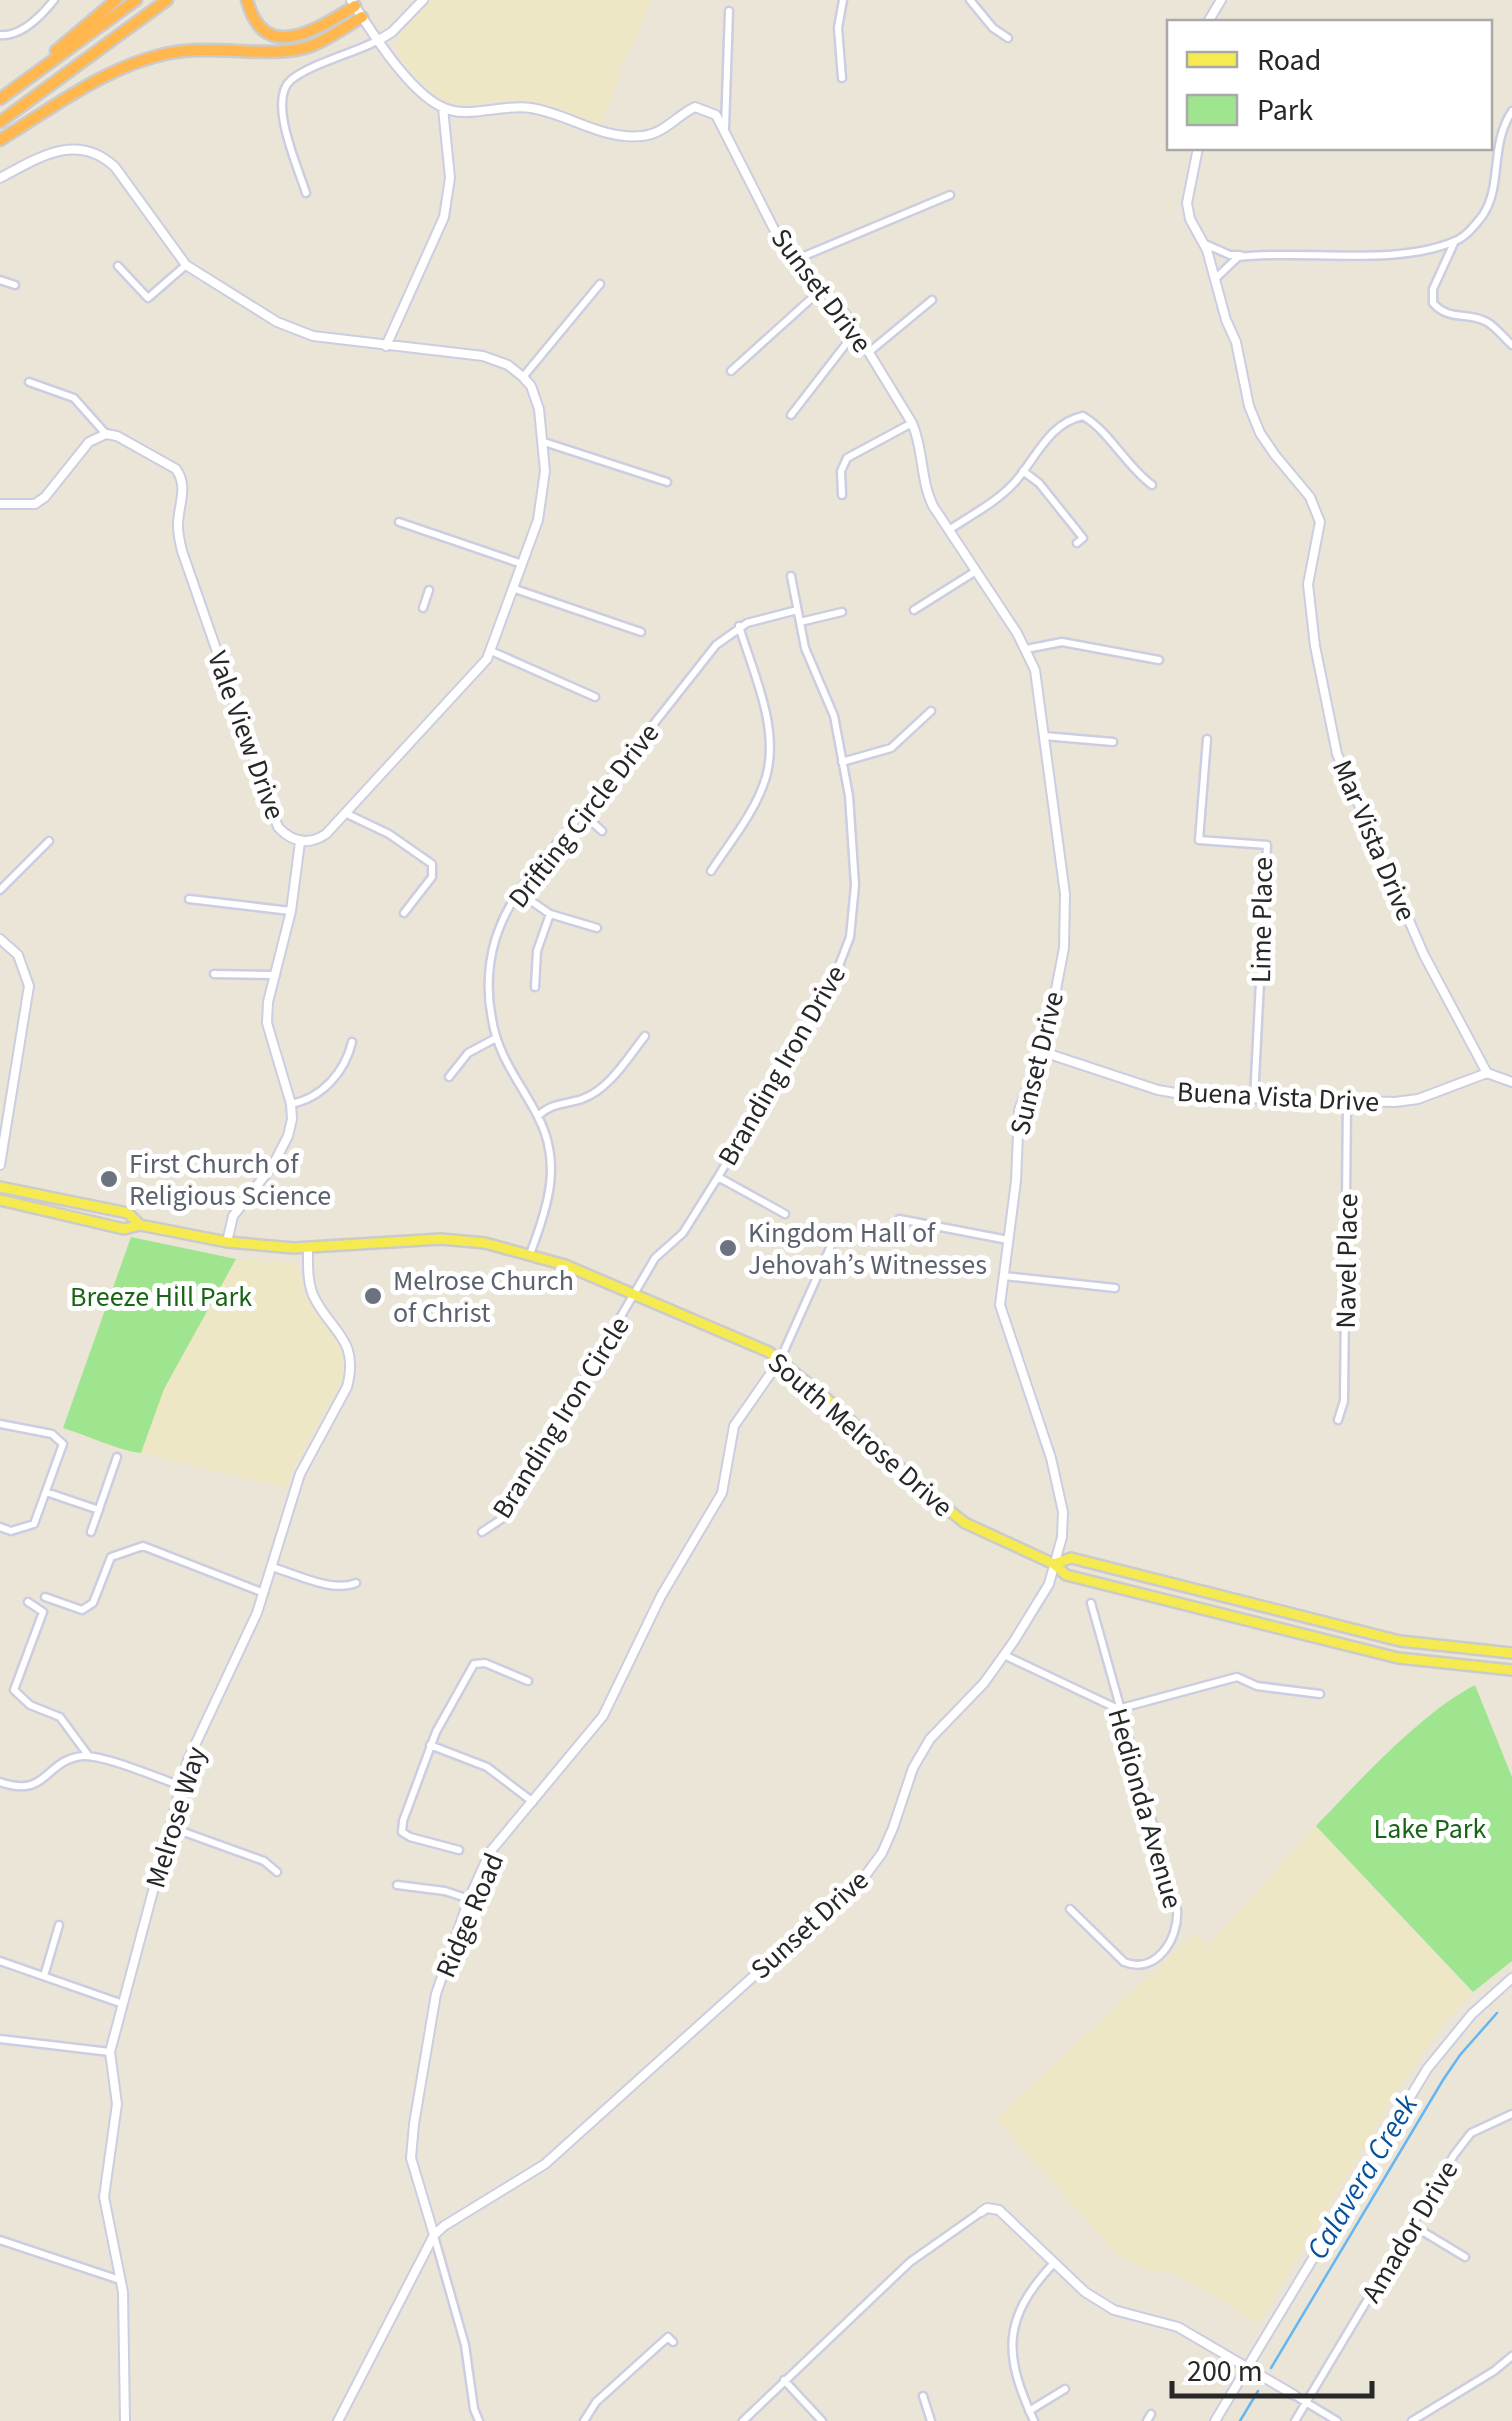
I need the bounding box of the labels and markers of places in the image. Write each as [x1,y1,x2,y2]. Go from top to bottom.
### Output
place label: First Church of Religious Science [129,1144,331,1216]
marker: First Church of Religious Science [98,1168,120,1190]
place label: Kingdom Hall of Jehovah’s Witnesses [748,1213,987,1285]
marker: Kingdom Hall of Jehovah’s Witnesses [717,1237,739,1259]
place label: Melrose Church of Christ [393,1261,574,1333]
marker: Melrose Church of Christ [362,1285,384,1307]

